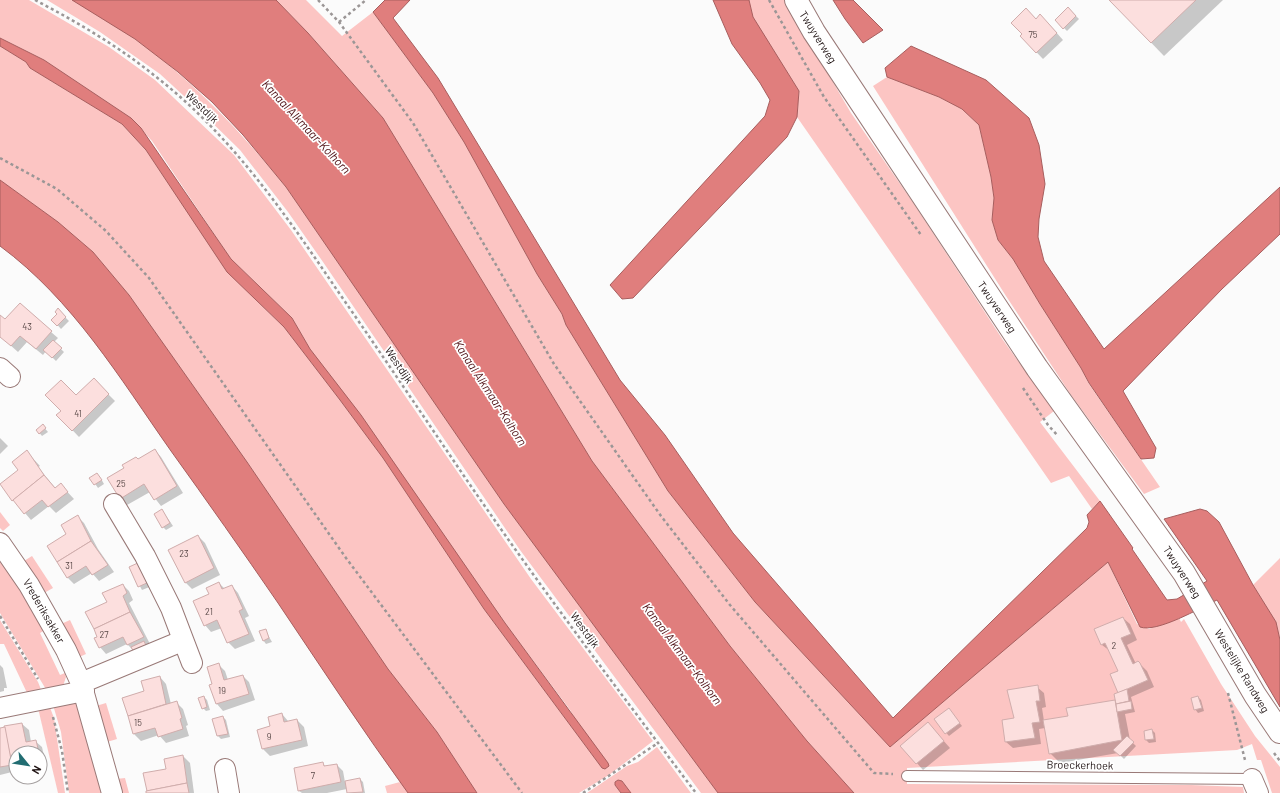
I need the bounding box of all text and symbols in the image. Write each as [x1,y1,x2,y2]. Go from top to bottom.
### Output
street label: Twuyverweg [797,8,840,65]
house number: 75 [1029,29,1038,40]
water label: Kanaal Alkmaar-Kolhorn [260,77,354,176]
street label: Westdijk [183,88,222,126]
street label: Twuyverweg [975,278,1019,335]
house number: 43 [22,321,32,332]
water label: Kanaal Alkmaar-Kolhorn [451,337,530,448]
street label: Westdijk [383,344,417,386]
house number: 41 [74,408,82,419]
house number: 25 [116,478,126,489]
street label: Twuyverweg [1161,543,1204,600]
house number: 23 [179,548,189,559]
house number: 31 [65,560,73,571]
street label: Vrederiksakker [21,576,68,645]
water label: Kanaal Alkmaar-Kolhorn [640,600,725,707]
house number: 21 [205,606,213,617]
street label: Westdijk [568,609,603,651]
street label: Westelijke Randweg [1212,627,1273,715]
house number: 27 [99,629,109,640]
house number: 2 [1112,640,1117,651]
house number: 19 [218,685,226,696]
house number: 15 [134,717,142,728]
house number: 9 [267,731,272,742]
north arrow [8,745,48,785]
street label: Broeckerhoek [1046,757,1114,772]
text: N [30,764,45,777]
house number: 7 [311,770,316,781]

